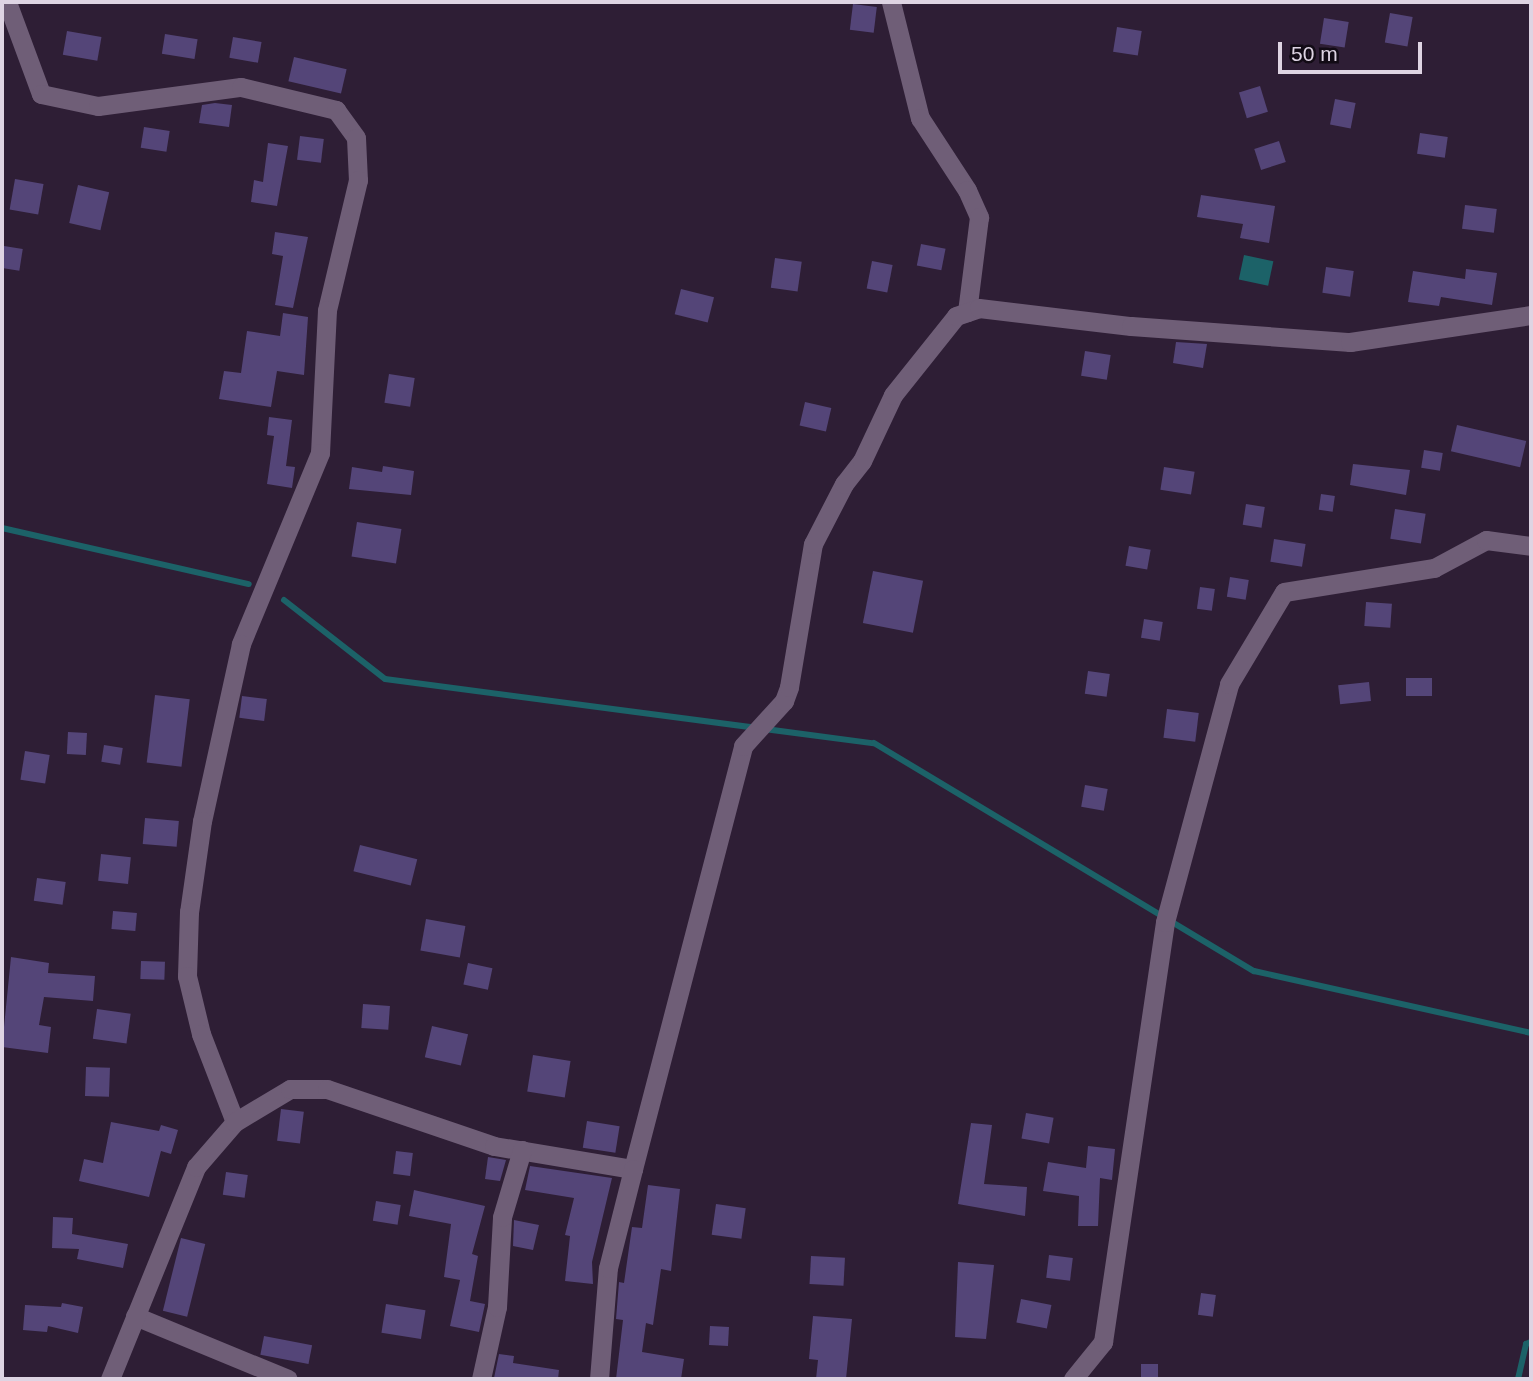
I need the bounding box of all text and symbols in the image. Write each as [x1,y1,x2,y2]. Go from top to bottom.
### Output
scale bar [1281,28,1424,72]
text: 50 m [1291,42,1338,65]

